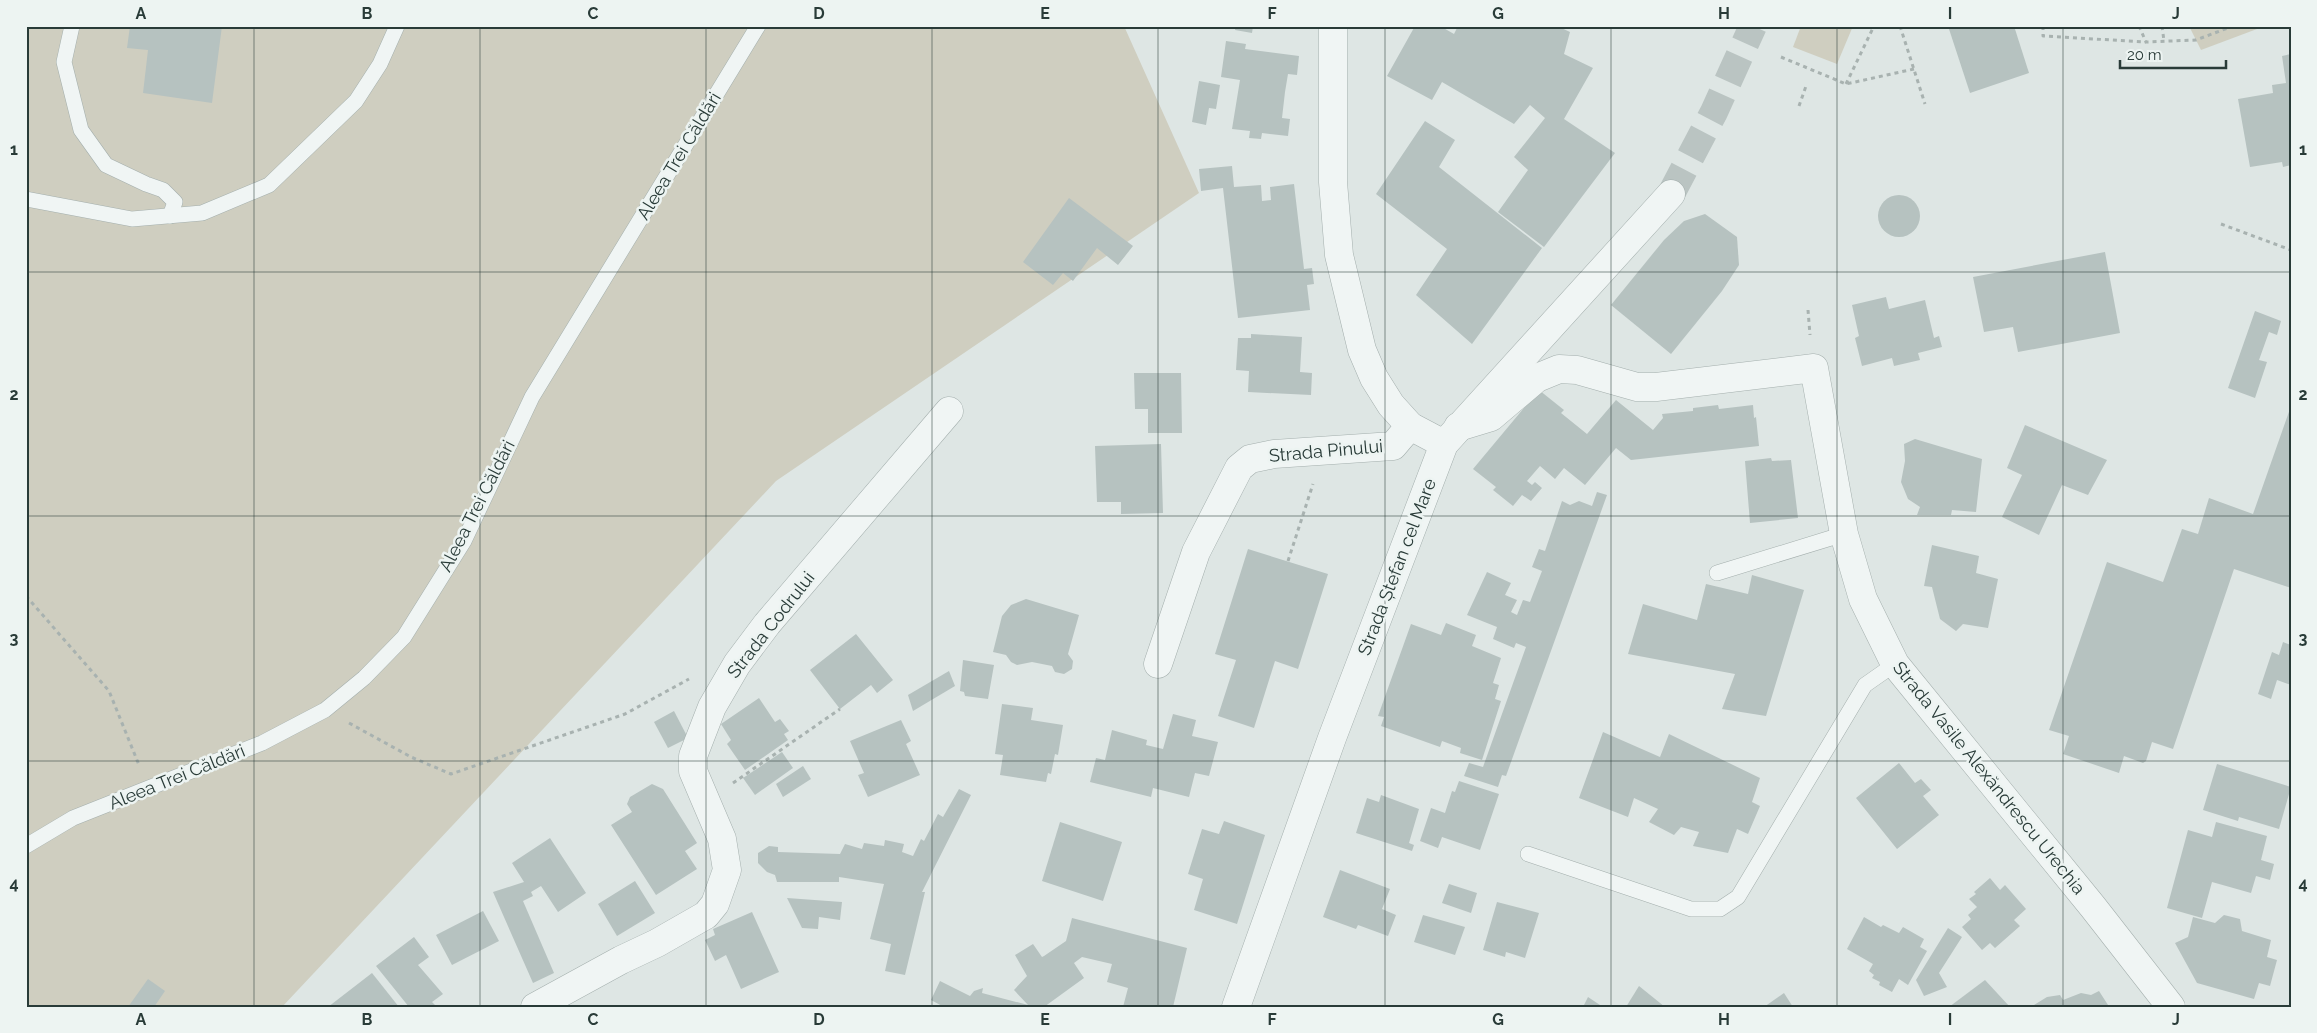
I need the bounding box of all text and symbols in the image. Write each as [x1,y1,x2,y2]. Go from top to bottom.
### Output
text: A [136,4,147,23]
text: B [362,4,373,23]
text: C [588,4,599,23]
text: D [813,4,825,23]
text: E [1040,4,1050,23]
text: F [1267,4,1277,23]
text: G [1492,4,1504,23]
text: H [1718,4,1730,23]
text: I [1948,4,1952,23]
text: J [2172,4,2180,23]
scale bar [2120,38,2226,70]
text: 20 m [2127,46,2162,64]
street label: Aleea Trei Căldări [632,88,725,223]
text: 1 [10,140,18,159]
text: 1 [2299,140,2307,159]
text: 2 [9,385,19,404]
text: 2 [2298,385,2308,404]
street label: Strada Pinului [1268,435,1384,466]
street label: Aleea Trei Căldări [434,436,519,575]
street label: Strada Ștefan cel Mare [1353,475,1440,658]
street label: Strada Codrului [723,567,819,682]
text: 3 [10,629,19,648]
text: 3 [2299,629,2308,648]
street label: Strada Vasile Alexăndrescu Urechia [1889,657,2090,898]
street label: Aleea Trei Căldări [106,740,248,813]
text: 4 [9,874,19,893]
text: 4 [2298,874,2308,893]
text: A [136,1010,147,1029]
text: B [362,1010,373,1029]
text: C [588,1010,599,1029]
text: D [813,1010,825,1029]
text: E [1040,1010,1050,1029]
text: F [1267,1010,1277,1029]
text: G [1492,1010,1504,1029]
text: H [1718,1010,1730,1029]
text: I [1948,1010,1952,1029]
text: J [2172,1010,2180,1029]

